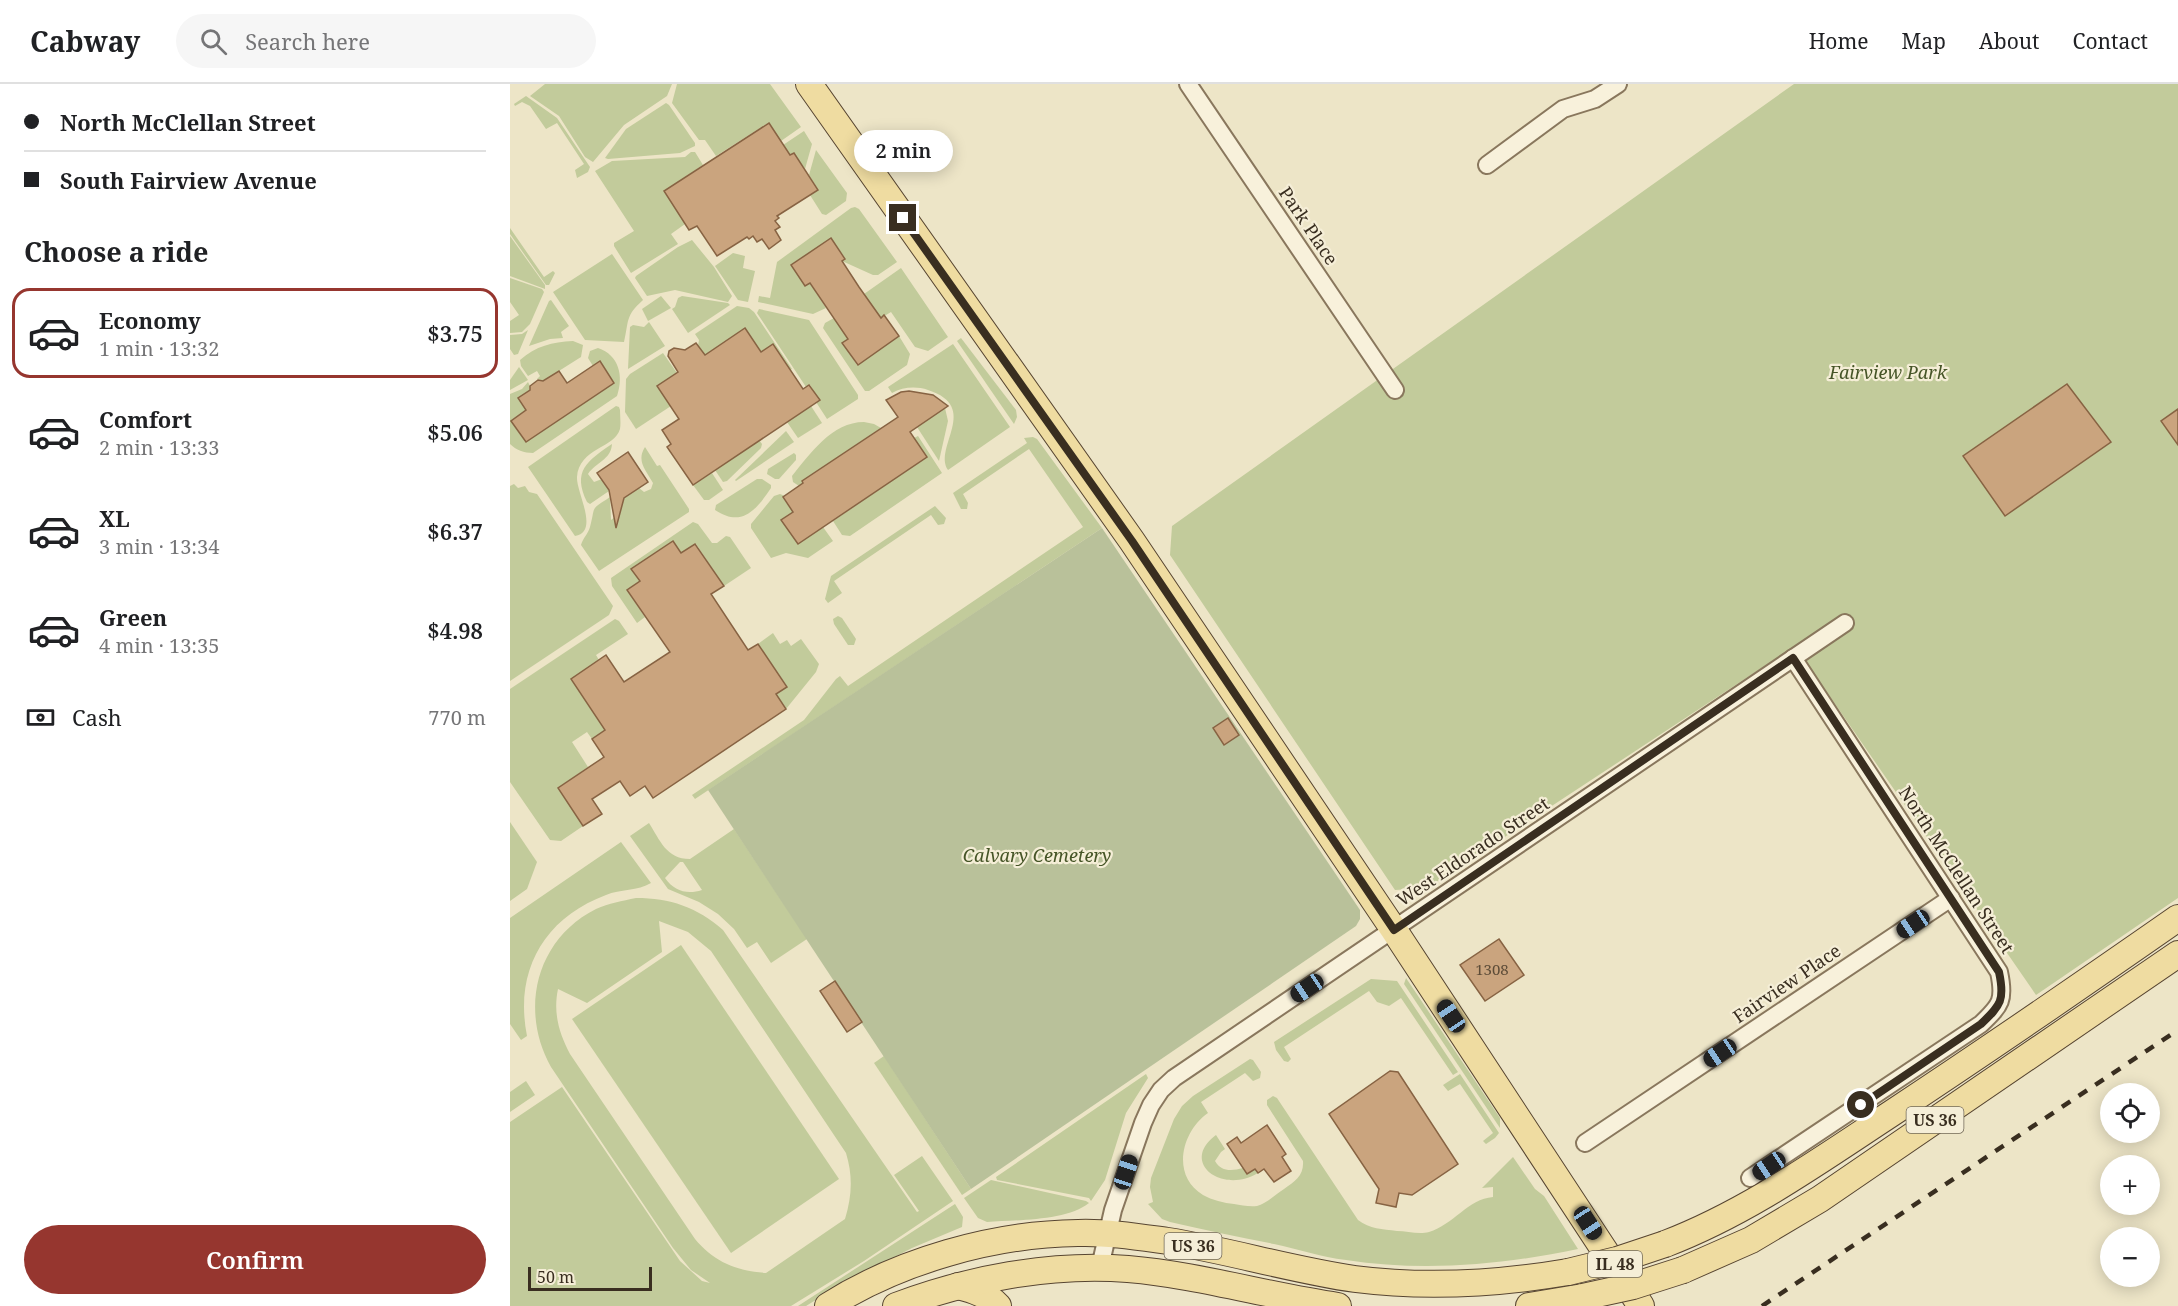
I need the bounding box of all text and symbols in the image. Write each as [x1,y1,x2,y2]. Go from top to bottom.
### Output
search box [176,14,596,68]
text: Cabway [30,22,140,60]
icon: search [197,25,230,58]
text: Search here [245,26,370,56]
text: Home [1809,27,1869,55]
text: Map [1902,27,1946,55]
text: About [1979,27,2040,55]
text: Contact [2073,27,2148,55]
text: North McClellan Street [60,107,316,137]
callout: 2 min [854,131,952,173]
text: 2 min [876,137,931,164]
text: South Fairview Avenue [60,165,317,195]
street label: Park Place [1274,182,1344,269]
route end [889,204,916,231]
text: Choose a ride [24,233,209,270]
text: Economy [99,305,201,335]
icon: car [27,306,81,360]
text: $3.75 [427,318,483,348]
text: 1 min · 13:32 [99,335,219,362]
park label: Fairview Park [1828,360,1948,384]
text: Comfort [99,404,192,434]
icon: car [27,405,81,459]
text: $5.06 [427,417,483,447]
text: 2 min · 13:33 [99,434,219,461]
text: XL [99,503,130,533]
icon: car [27,504,81,558]
text: $6.37 [427,516,483,546]
text: 3 min · 13:34 [99,533,219,560]
text: Green [99,602,167,632]
icon: car [27,603,81,657]
text: $4.98 [427,615,483,645]
text: 4 min · 13:35 [99,632,219,659]
icon: cash [24,701,57,734]
text: Cash [72,702,122,732]
text: 770 m [428,704,486,731]
street label: North McClellan Street [1894,781,2020,958]
street label: West Eldorado Street [1391,791,1553,911]
park label: Calvary Cemetery [963,843,1111,867]
car [1893,906,1933,942]
street label: Fairview Place [1728,938,1845,1028]
house number: 1308 [1475,959,1509,979]
car [1287,970,1327,1006]
car [1433,996,1469,1036]
car [1700,1035,1740,1071]
map controls [2100,1083,2160,1287]
button: locate [2100,1083,2160,1143]
route start [1847,1091,1874,1118]
road number: US 36 [1906,1107,1964,1133]
car [1749,1148,1789,1184]
car [1112,1152,1140,1192]
button: + [2100,1155,2160,1215]
car [1571,1203,1605,1243]
button: Confirm [24,1225,486,1294]
button: − [2100,1227,2160,1287]
road number: US 36 [1164,1233,1222,1259]
road number: IL 48 [1588,1251,1642,1277]
scale bar [528,1264,652,1292]
text: 50 m [537,1266,574,1288]

